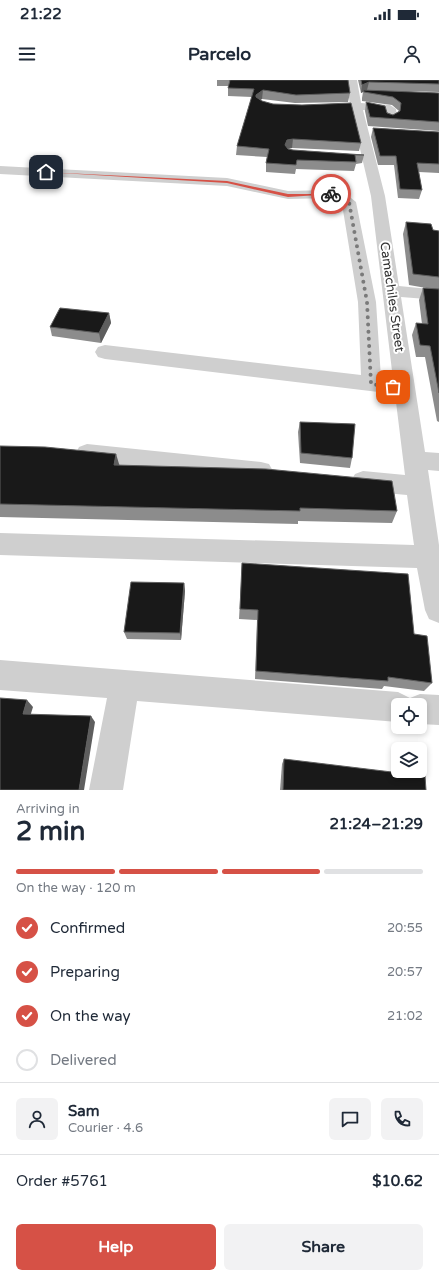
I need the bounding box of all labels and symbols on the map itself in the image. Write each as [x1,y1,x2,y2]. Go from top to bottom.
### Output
pin [29,155,63,189]
courier [311,174,351,214]
street label: Camachiles Street [376,241,408,353]
pin [376,370,410,404]

